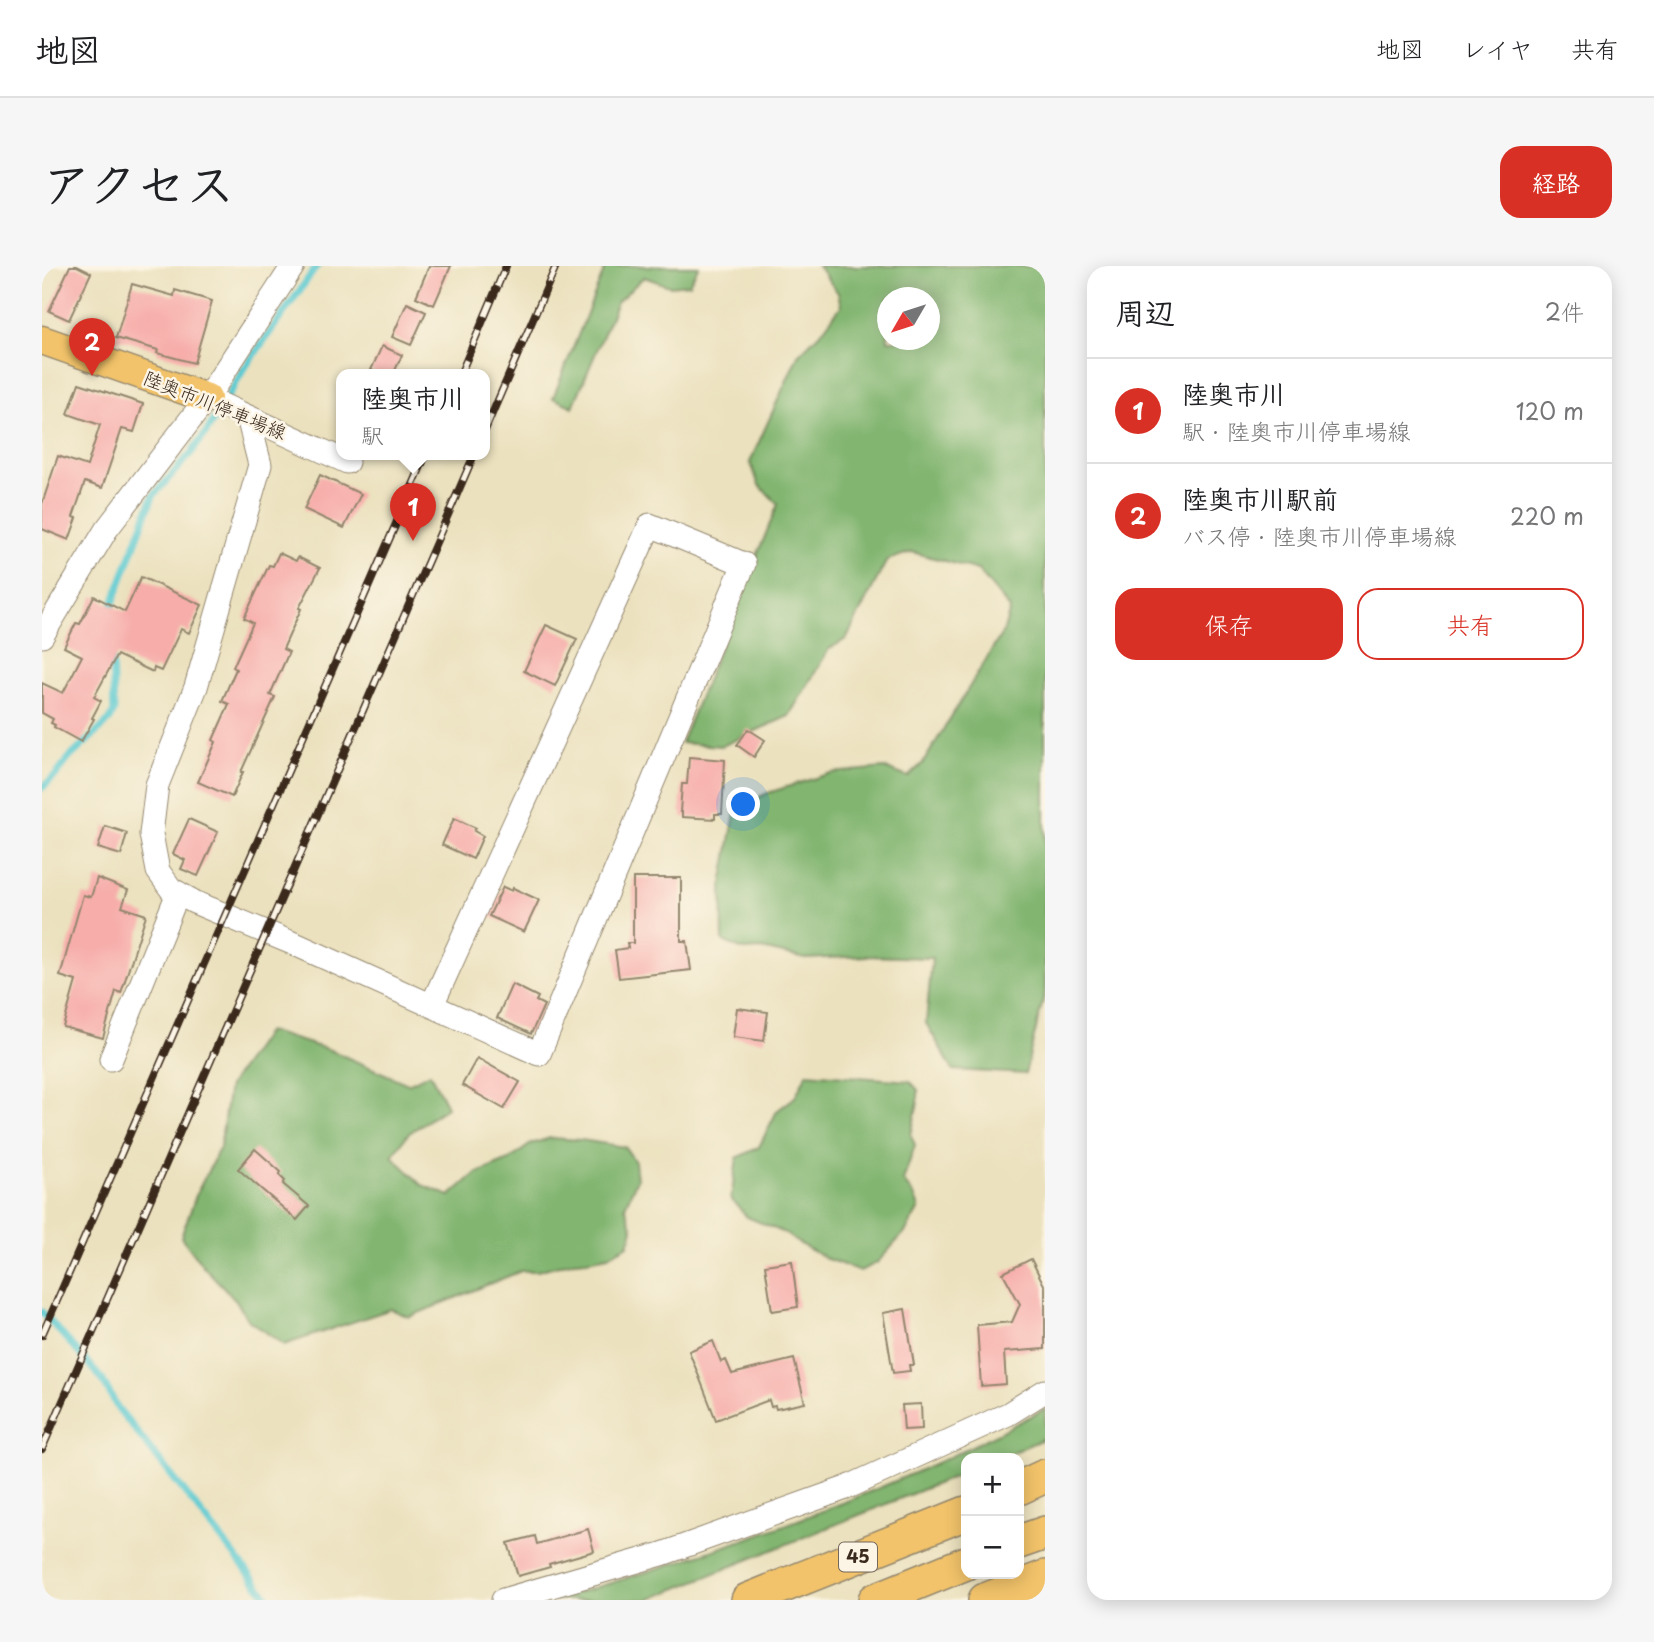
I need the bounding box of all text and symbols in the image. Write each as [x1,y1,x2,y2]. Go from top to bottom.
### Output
text: 地図 [35,23,101,73]
text: 地図 [1376,30,1424,66]
text: レイヤ [1462,30,1533,66]
text: 共有 [1571,30,1619,66]
text: アクセス [42,145,235,219]
button: 経路 [1500,146,1612,218]
north arrow [877,287,940,350]
text: 周辺 [1115,289,1175,334]
text: 2件 [1545,294,1584,329]
pin: 2 [69,318,115,376]
street label: 陸奥市川停車場線 [140,363,291,446]
popup [336,369,490,460]
text: 陸奥市川 [1182,374,1286,413]
text: 陸奥市川 [361,378,465,417]
text: 1 [1133,393,1144,428]
text: 120 m [1516,393,1584,428]
text: 駅 · 陸奥市川停車場線 [1182,413,1411,448]
text: 駅 [361,417,384,452]
text: 陸奥市川駅前 [1182,479,1338,518]
pin: 1 [390,483,436,541]
text: 2 [1130,498,1146,533]
text: 220 m [1510,498,1584,533]
text: バス停 · 陸奥市川停車場線 [1182,518,1457,553]
button: 保存 [1115,588,1343,660]
button: 共有 [1357,588,1584,660]
your location [726,787,760,821]
map controls [961,1453,1024,1579]
button: + [961,1453,1024,1516]
button: − [961,1516,1024,1579]
road number: 45 [839,1542,877,1572]

